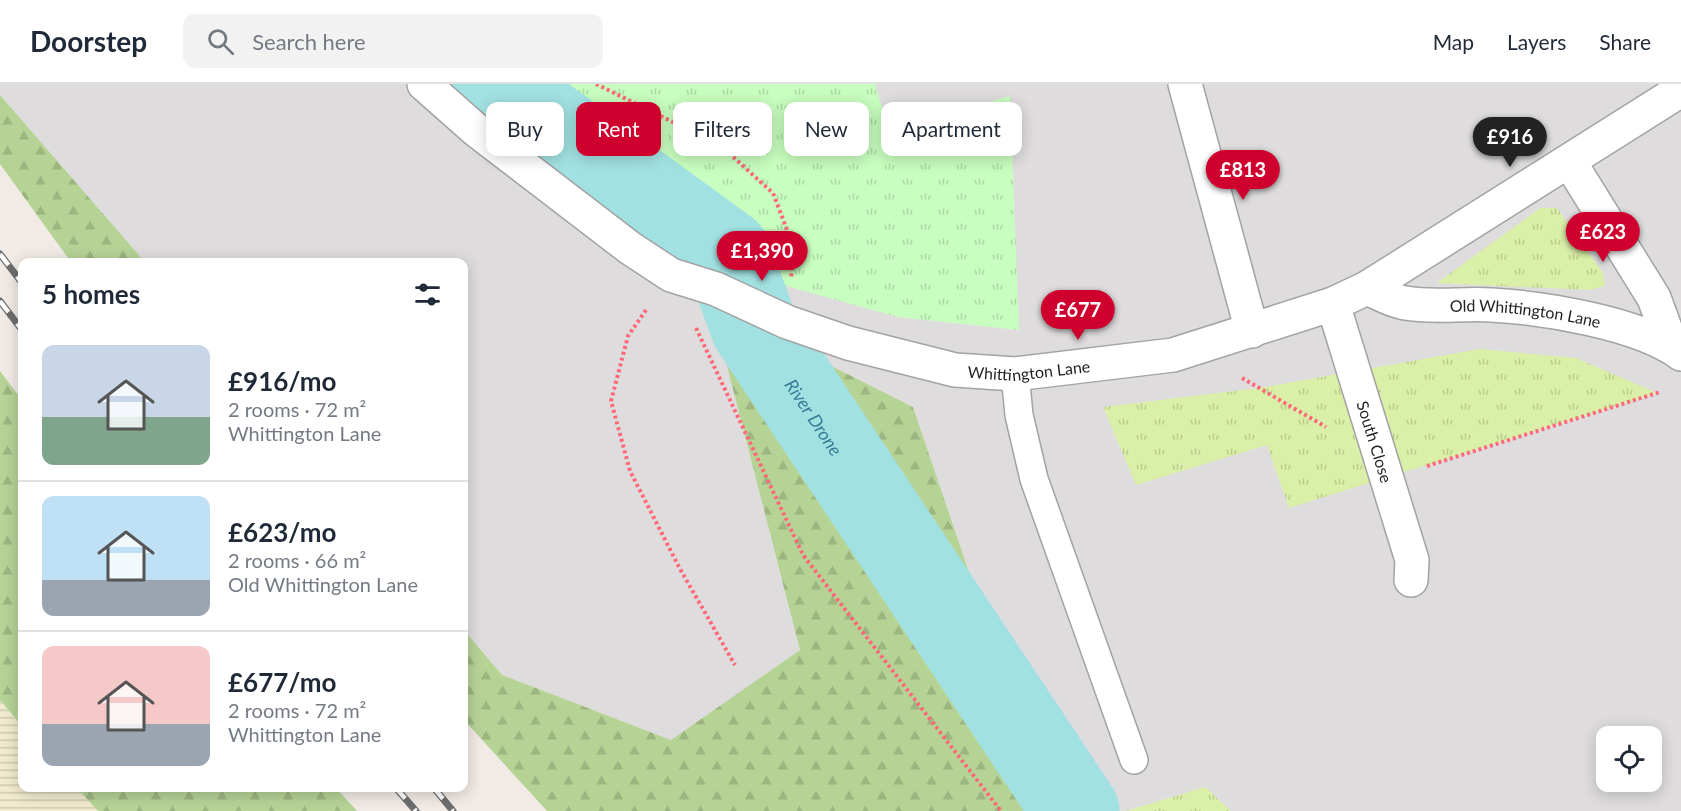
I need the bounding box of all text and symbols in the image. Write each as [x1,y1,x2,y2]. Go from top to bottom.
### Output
search box [183,14,603,68]
text: Doorstep [30,24,147,58]
icon: search [204,25,237,58]
text: Search here [252,28,366,55]
text: Map [1433,29,1474,54]
text: Layers [1507,29,1566,54]
text: Share [1599,29,1651,54]
chip: Buy [486,102,564,156]
chip: Rent [576,102,661,156]
chip: Filters [673,102,772,156]
chip: New [784,102,869,156]
chip: Apartment [881,102,1022,156]
pin: £916 [1474,117,1546,168]
text: £916 [1487,124,1533,148]
pin: £813 [1207,150,1279,201]
text: £813 [1220,157,1266,181]
pin: £623 [1567,212,1639,263]
text: £623 [1580,219,1626,243]
pin: £1,390 [713,231,811,282]
text: £1,390 [731,238,793,262]
text: 5 homes [42,278,140,310]
icon: filters [411,278,444,311]
pin: £677 [1042,290,1114,341]
street label: Old Whittington Lane [1450,295,1603,331]
text: £677 [1055,297,1101,321]
street label: Whittington Lane [967,356,1091,384]
text: £916/mo [228,365,336,397]
icon: home [90,369,162,441]
water label: River Drone [781,375,847,460]
text: 2 rooms · 72 m² [228,397,366,421]
street label: South Close [1354,398,1397,485]
text: Whittington Lane [228,421,381,445]
text: £623/mo [228,516,336,548]
icon: home [90,520,162,592]
text: 2 rooms · 66 m² [228,548,366,572]
text: Old Whittington Lane [228,572,418,596]
text: £677/mo [228,666,336,698]
icon: home [90,670,162,742]
text: 2 rooms · 72 m² [228,698,366,722]
text: Whittington Lane [228,722,381,746]
map controls [1596,726,1662,792]
button: locate [1596,726,1662,792]

